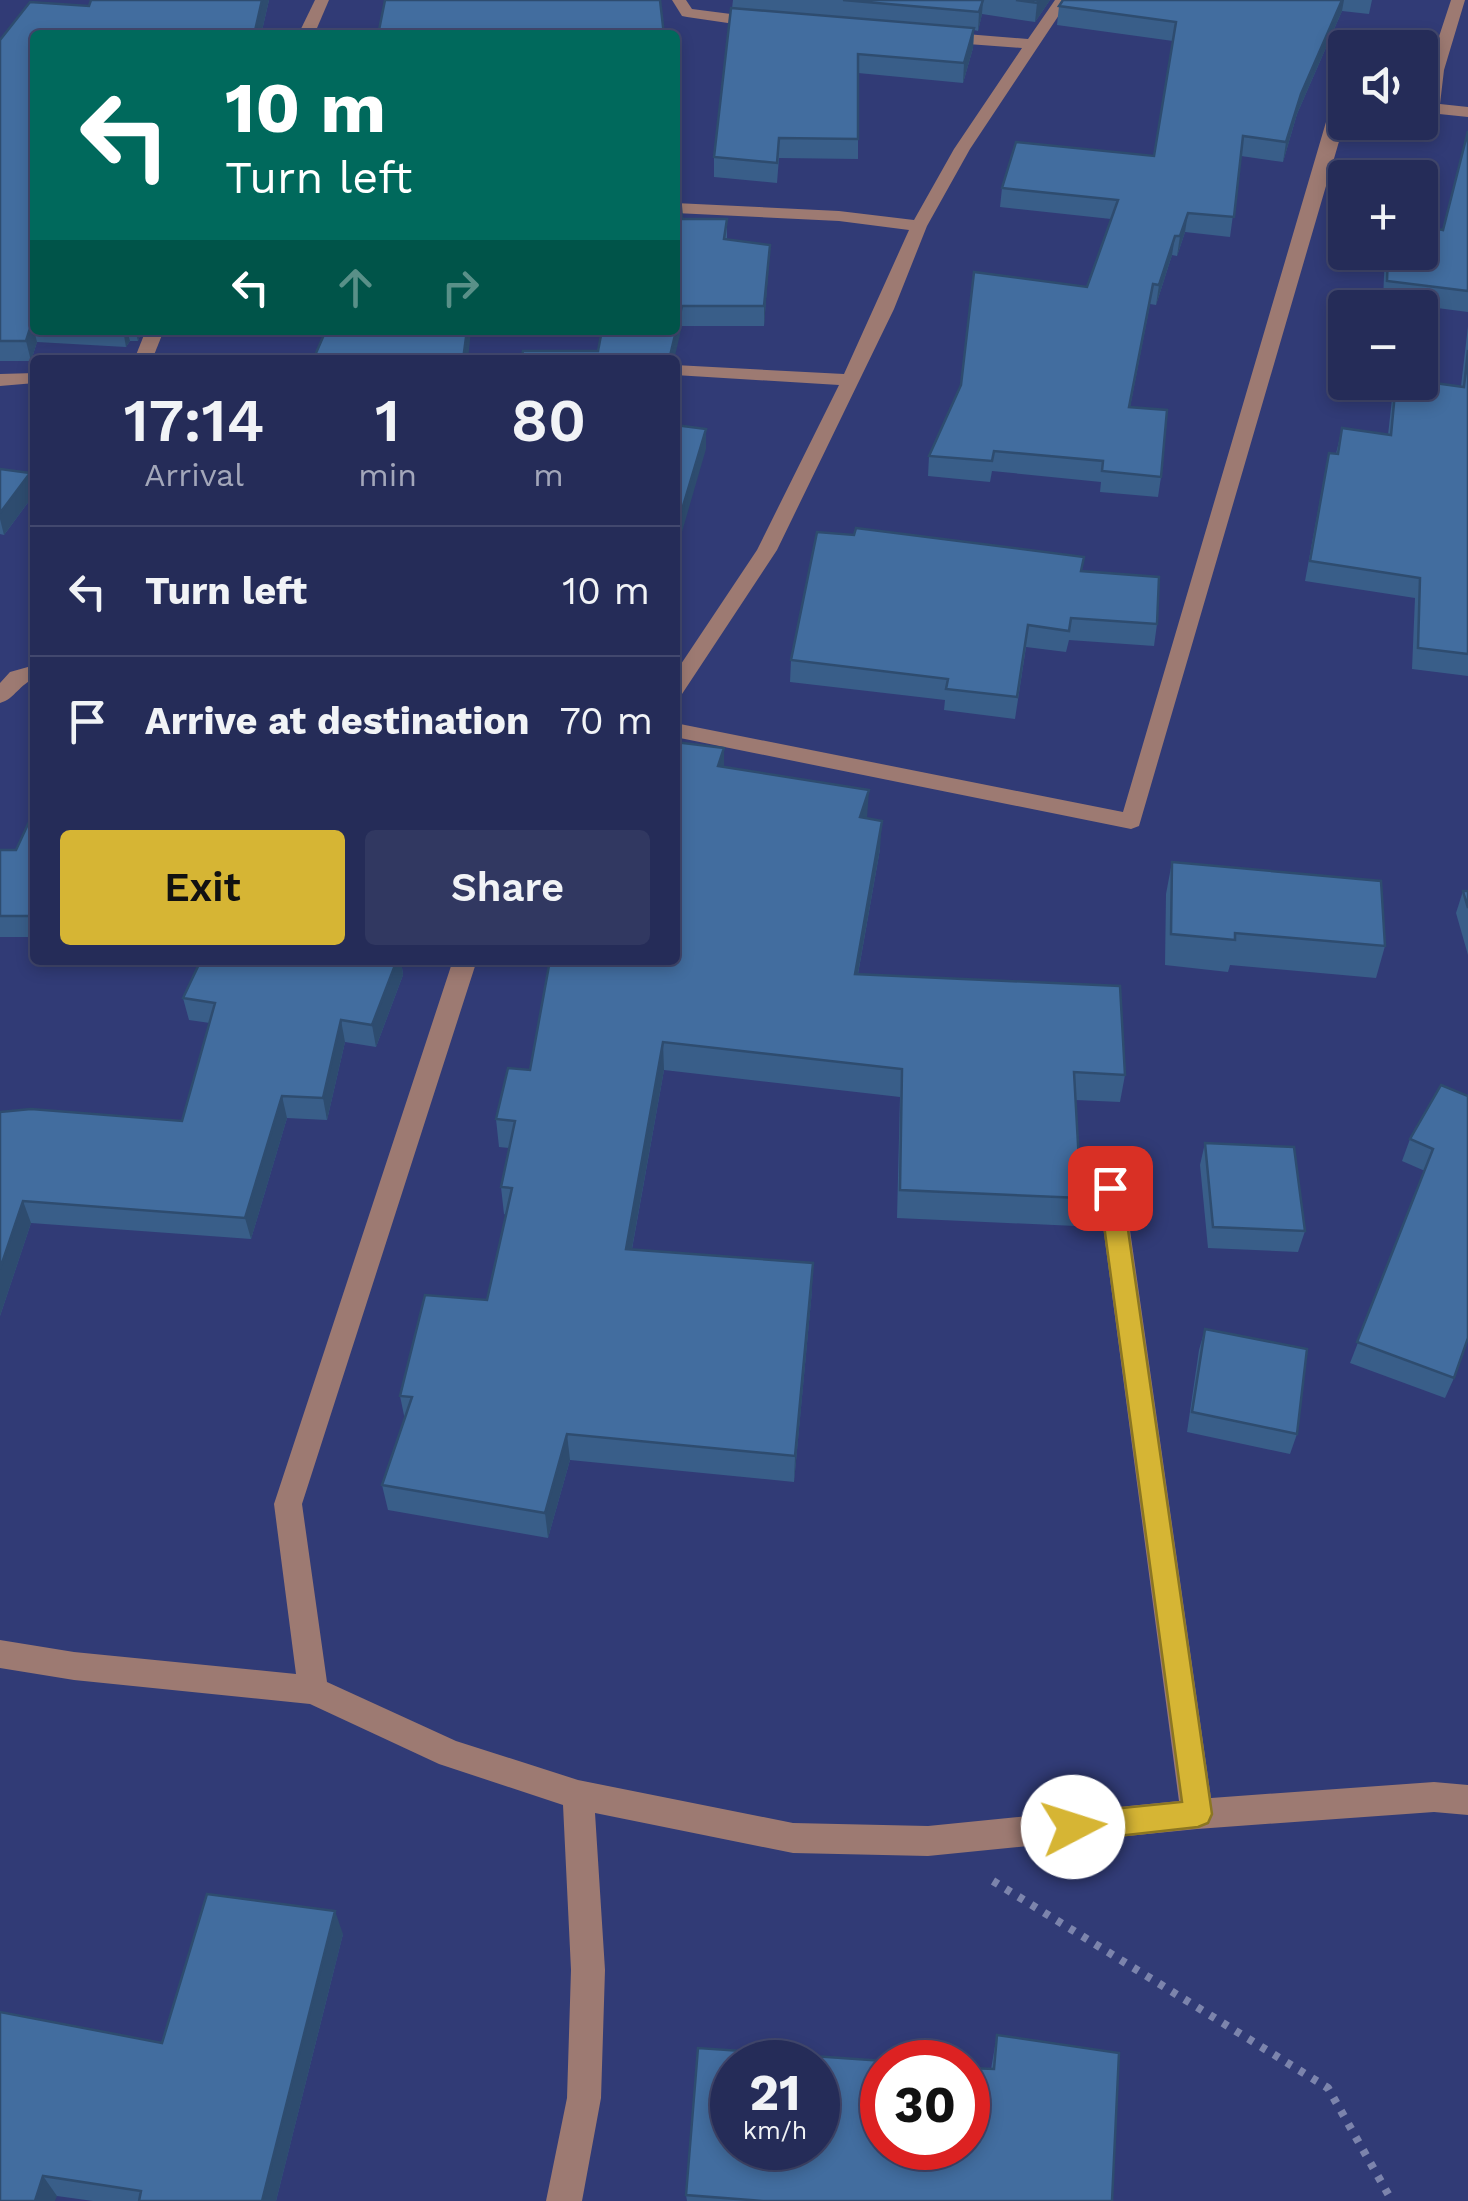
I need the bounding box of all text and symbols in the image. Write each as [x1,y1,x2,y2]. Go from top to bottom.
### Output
map controls [1328,30,1438,400]
button: sound [1328,30,1438,140]
text: 10 m [225,67,386,149]
icon: left [60,70,190,200]
text: Turn left [225,151,412,204]
button: + [1328,160,1438,270]
icon: left [223,260,278,315]
icon: ahead [328,260,383,315]
icon: right [433,260,488,315]
button: − [1328,290,1438,400]
text: 17:14 [124,385,264,456]
text: 1 [375,385,400,456]
text: 80 [511,385,586,456]
text: Arrival [144,456,244,494]
text: min [358,456,417,494]
text: m [533,456,564,494]
icon: left [60,564,115,619]
text: Turn left [145,569,307,613]
text: 10 m [562,569,650,613]
icon: arrive [60,694,115,749]
text: Arrive at destination [145,699,530,743]
text: 70 m [560,699,653,743]
button: Exit [60,830,345,945]
button: Share [365,830,650,945]
pin [1068,1146,1153,1231]
icon: arrive [1083,1161,1138,1216]
position arrow [1021,1775,1125,1879]
speed limit sign: 30 [860,2040,990,2170]
text: 21 [749,2063,801,2122]
text: km/h [743,2116,807,2145]

